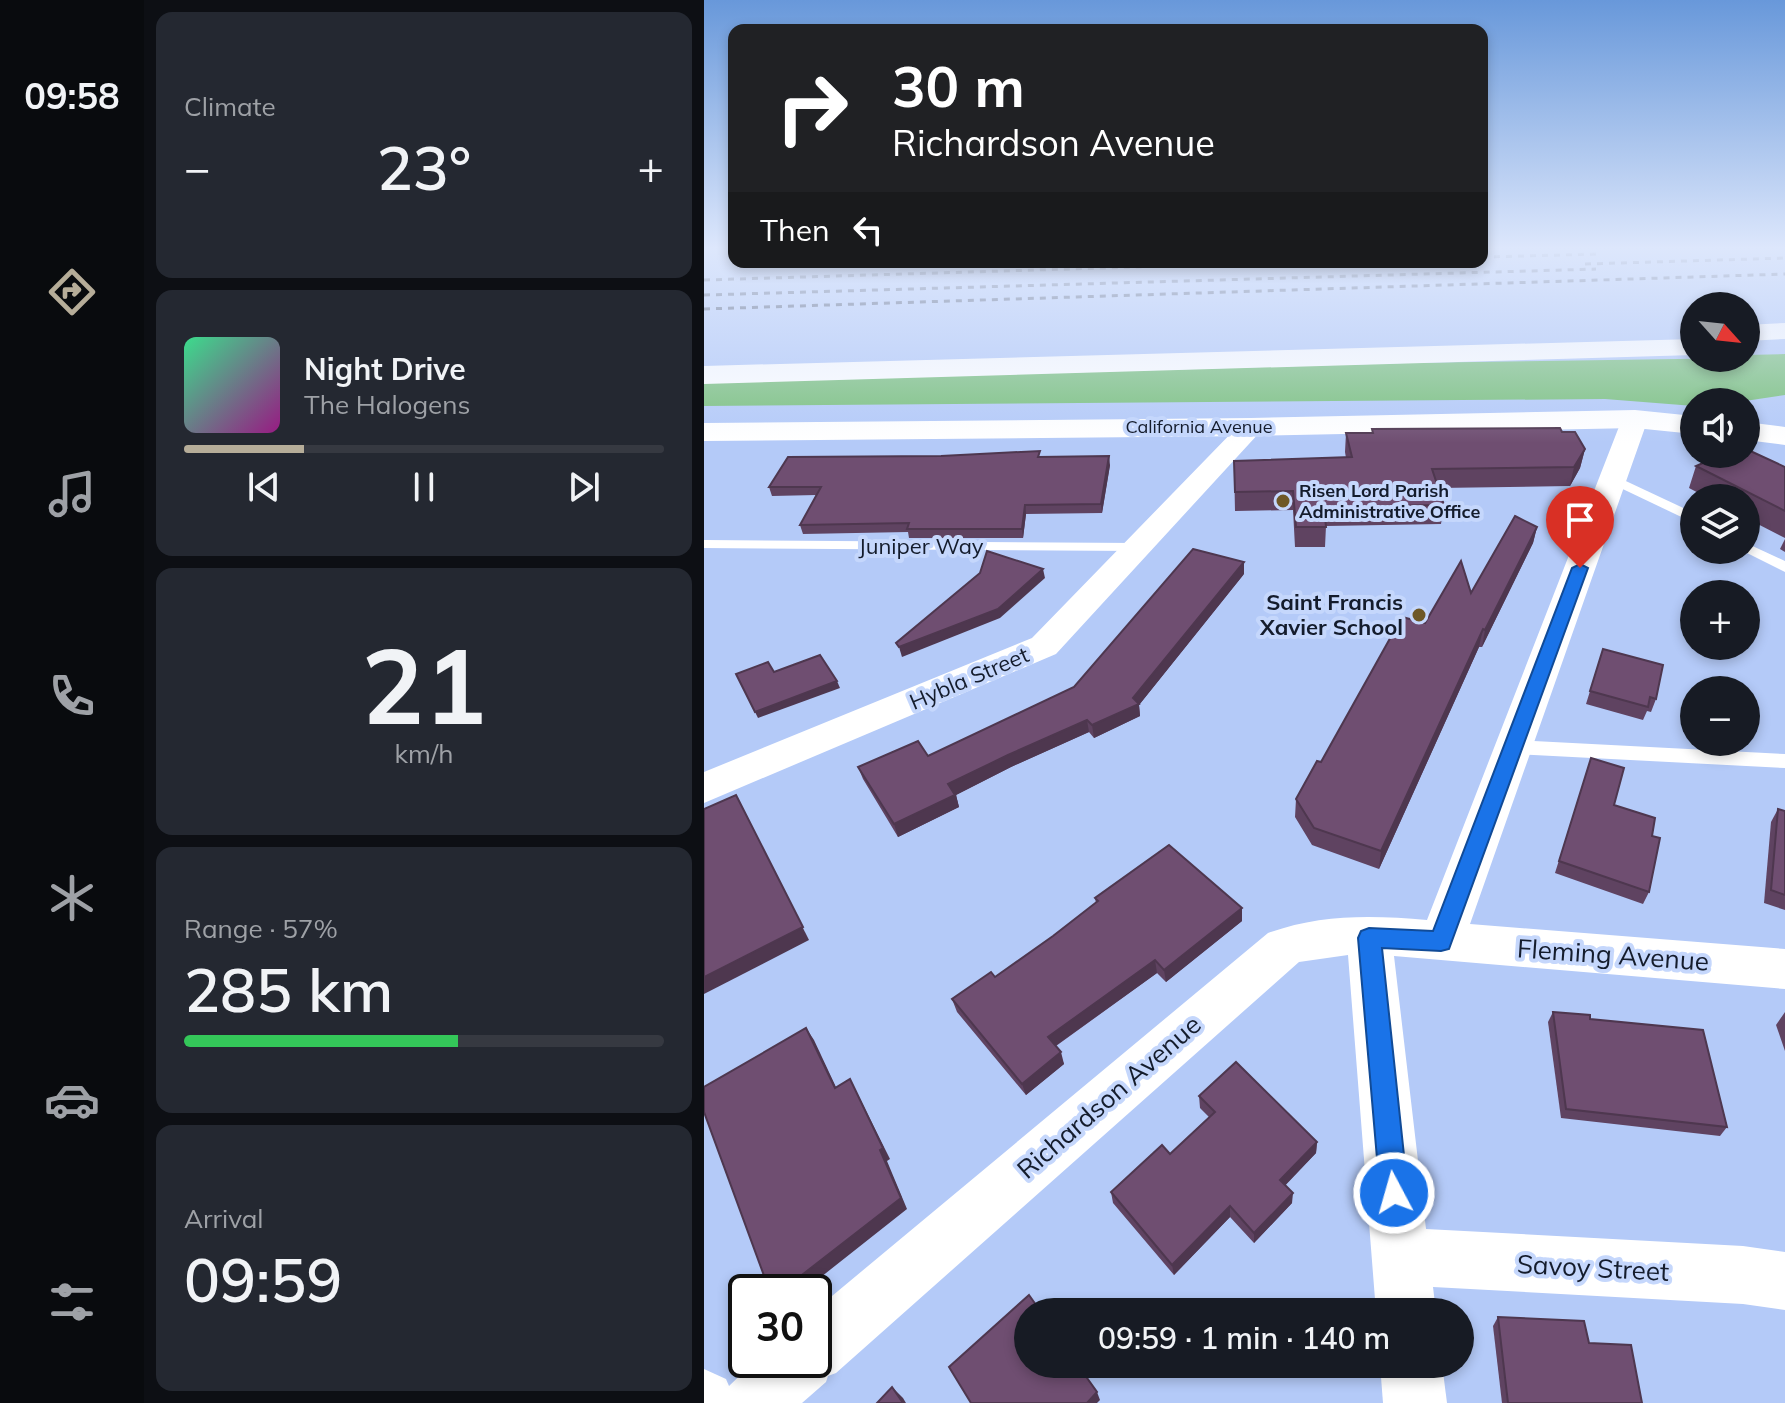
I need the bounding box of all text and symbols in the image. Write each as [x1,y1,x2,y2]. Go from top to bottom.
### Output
text: 30 m [892,51,1025,121]
icon: right [760,56,864,160]
text: 09:58 [24,73,120,118]
text: Climate [184,90,276,123]
text: Richardson Avenue [892,120,1215,165]
text: 23° [377,130,471,205]
text: − [184,140,210,195]
text: + [638,140,664,195]
icon: left [846,208,890,252]
text: Then [760,211,830,249]
icon: directions [44,264,100,320]
north arrow [1680,292,1760,372]
map controls [1680,292,1760,756]
text: Night Drive [304,350,466,388]
text: The Halogens [304,388,470,421]
button: sound [1680,388,1760,468]
street label: California Avenue [1125,415,1273,438]
icon: previous [242,465,286,509]
icon: pause [402,465,446,509]
icon: next [562,465,606,509]
icon: music [44,466,100,522]
place label: Risen Lord Parish Administrative Office [1299,479,1480,523]
button: layers [1680,484,1760,564]
pin [1546,486,1614,568]
marker: Risen Lord Parish Administrative Office [1274,492,1292,510]
icon: arrive [1558,498,1602,542]
street label: Juniper Way [859,532,984,560]
button: + [1680,580,1760,660]
place label: Saint Francis Xavier School [1259,588,1403,641]
marker: Saint Francis Xavier School [1410,606,1428,624]
text: 21 [362,619,486,750]
street label: Hybla Street [905,640,1033,716]
icon: phone [44,668,100,724]
button: − [1680,676,1760,756]
text: km/h [395,737,453,770]
icon: climate [44,870,100,926]
text: Range · 57% [184,912,338,945]
street label: Fleming Avenue [1516,931,1710,978]
text: 285 km [184,952,393,1027]
street label: Richardson Avenue [1010,1008,1207,1186]
icon: car [44,1072,100,1128]
position arrow [1352,1151,1436,1235]
text: Arrival [184,1202,264,1235]
text: 09:59 [184,1242,342,1317]
street label: Savoy Street [1516,1247,1670,1288]
icon: filters [44,1274,100,1330]
speed limit sign: 30 [728,1274,832,1378]
text: 09:59 · 1 min · 140 m [1098,1319,1390,1357]

